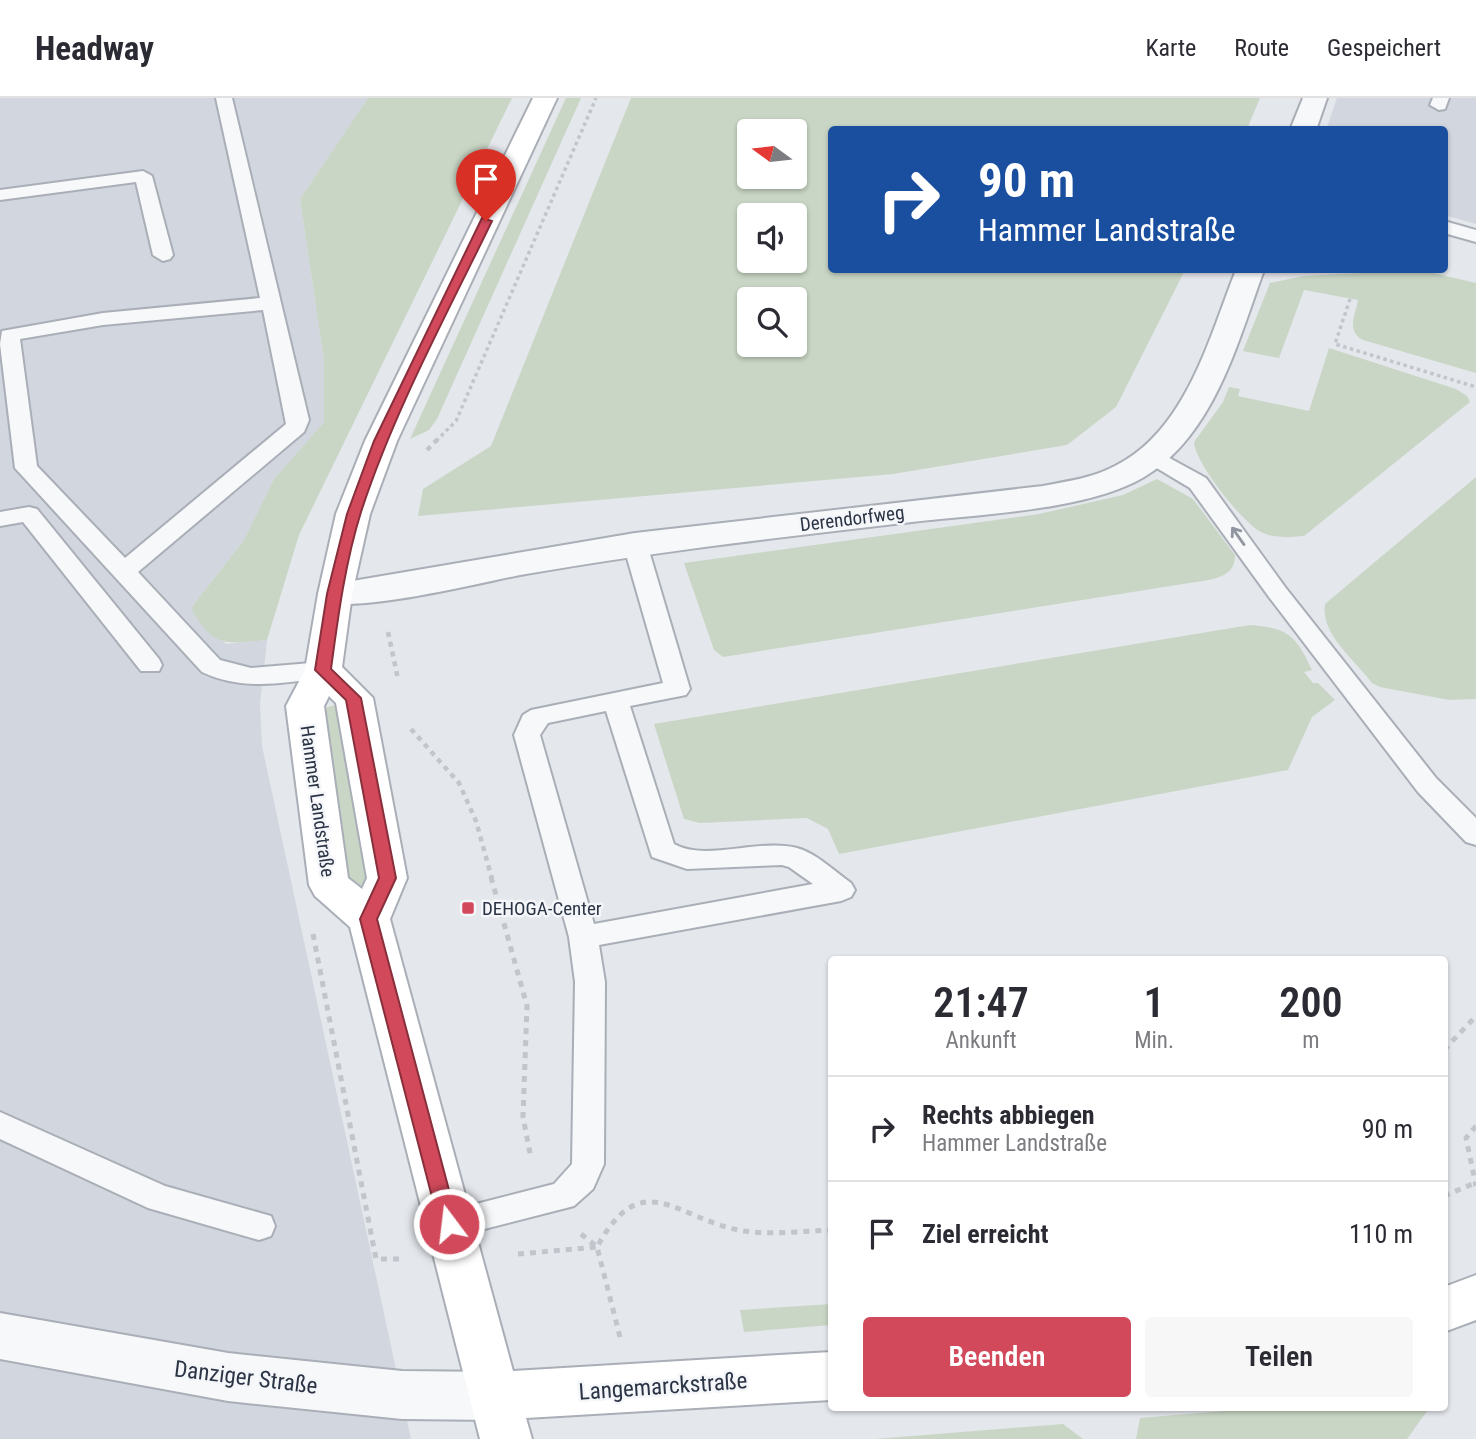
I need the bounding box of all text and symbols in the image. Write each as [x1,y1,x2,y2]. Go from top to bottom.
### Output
text: Headway [35,29,154,68]
text: Karte [1146,34,1196,62]
text: Route [1234,34,1289,62]
text: Gespeichert [1327,34,1441,62]
north arrow [737,119,807,189]
map controls [737,119,807,357]
pin [456,149,516,221]
text: 90 m [978,152,1075,209]
icon: right [863,154,954,245]
icon: arrive [467,160,505,198]
button: sound [737,203,807,273]
text: Hammer Landstraße [978,211,1236,249]
button: search [737,287,807,357]
street label: Derendorfweg [799,501,906,536]
one-way arrow [1231,527,1245,546]
street label: Hammer Landstraße [295,724,340,878]
place label: DEHOGA-Center [482,897,602,920]
marker: DEHOGA-Center [460,900,476,916]
text: 21:47 [933,978,1029,1027]
text: 1 [1144,978,1165,1027]
text: 200 [1279,978,1343,1027]
text: Ankunft [946,1027,1017,1054]
text: Min. [1134,1027,1174,1054]
text: m [1302,1027,1320,1054]
text: Rechts abbiegen [922,1100,1095,1130]
icon: right [863,1110,901,1148]
text: 90 m [1362,1114,1413,1144]
text: Hammer Landstraße [922,1130,1107,1157]
position arrow [412,1187,486,1261]
icon: arrive [863,1215,901,1253]
text: Ziel erreicht [922,1219,1048,1249]
text: 110 m [1349,1219,1413,1249]
button: Beenden [863,1317,1131,1397]
button: Teilen [1145,1317,1413,1397]
street label: Danziger Straße [173,1355,319,1400]
street label: Langemarckstraße [578,1367,748,1406]

